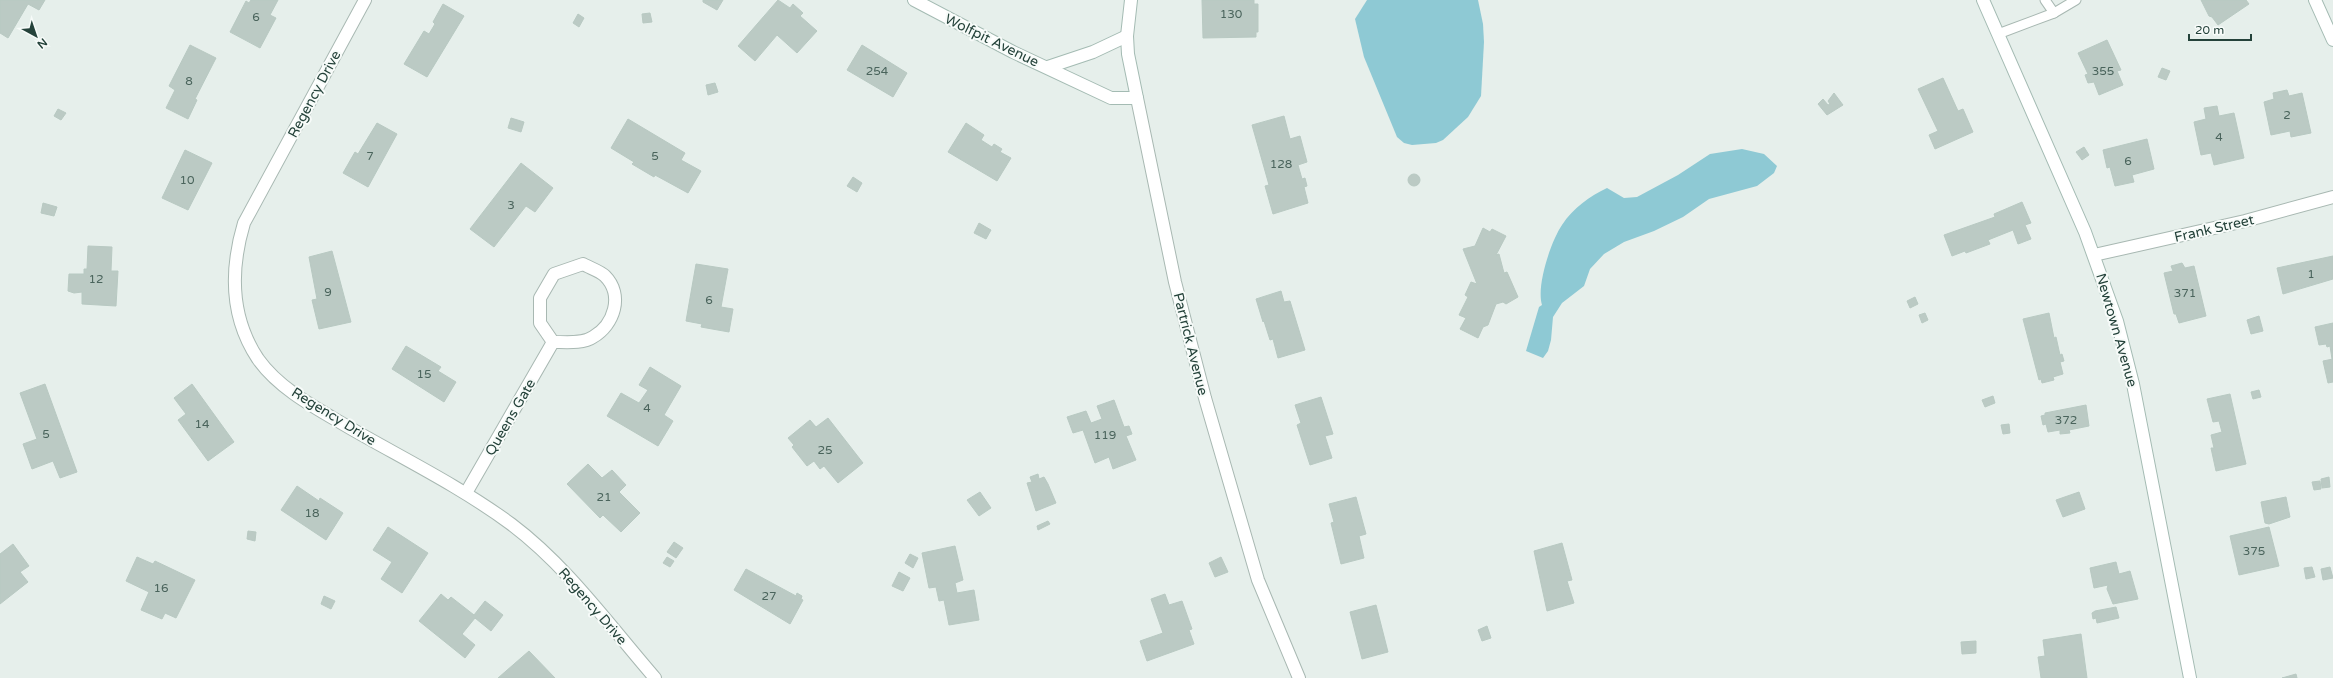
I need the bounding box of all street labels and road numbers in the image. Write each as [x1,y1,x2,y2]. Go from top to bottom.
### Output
street label: Wolfpit Avenue [942,10,1042,71]
street label: Regency Drive [284,48,345,141]
street label: Frank Street [2173,211,2256,246]
street label: Newtown Avenue [2092,271,2141,389]
street label: Partrick Avenue [1170,291,1212,397]
street label: Queens Gate [482,376,539,459]
street label: Regency Drive [288,384,379,449]
street label: Regency Drive [555,564,631,648]

